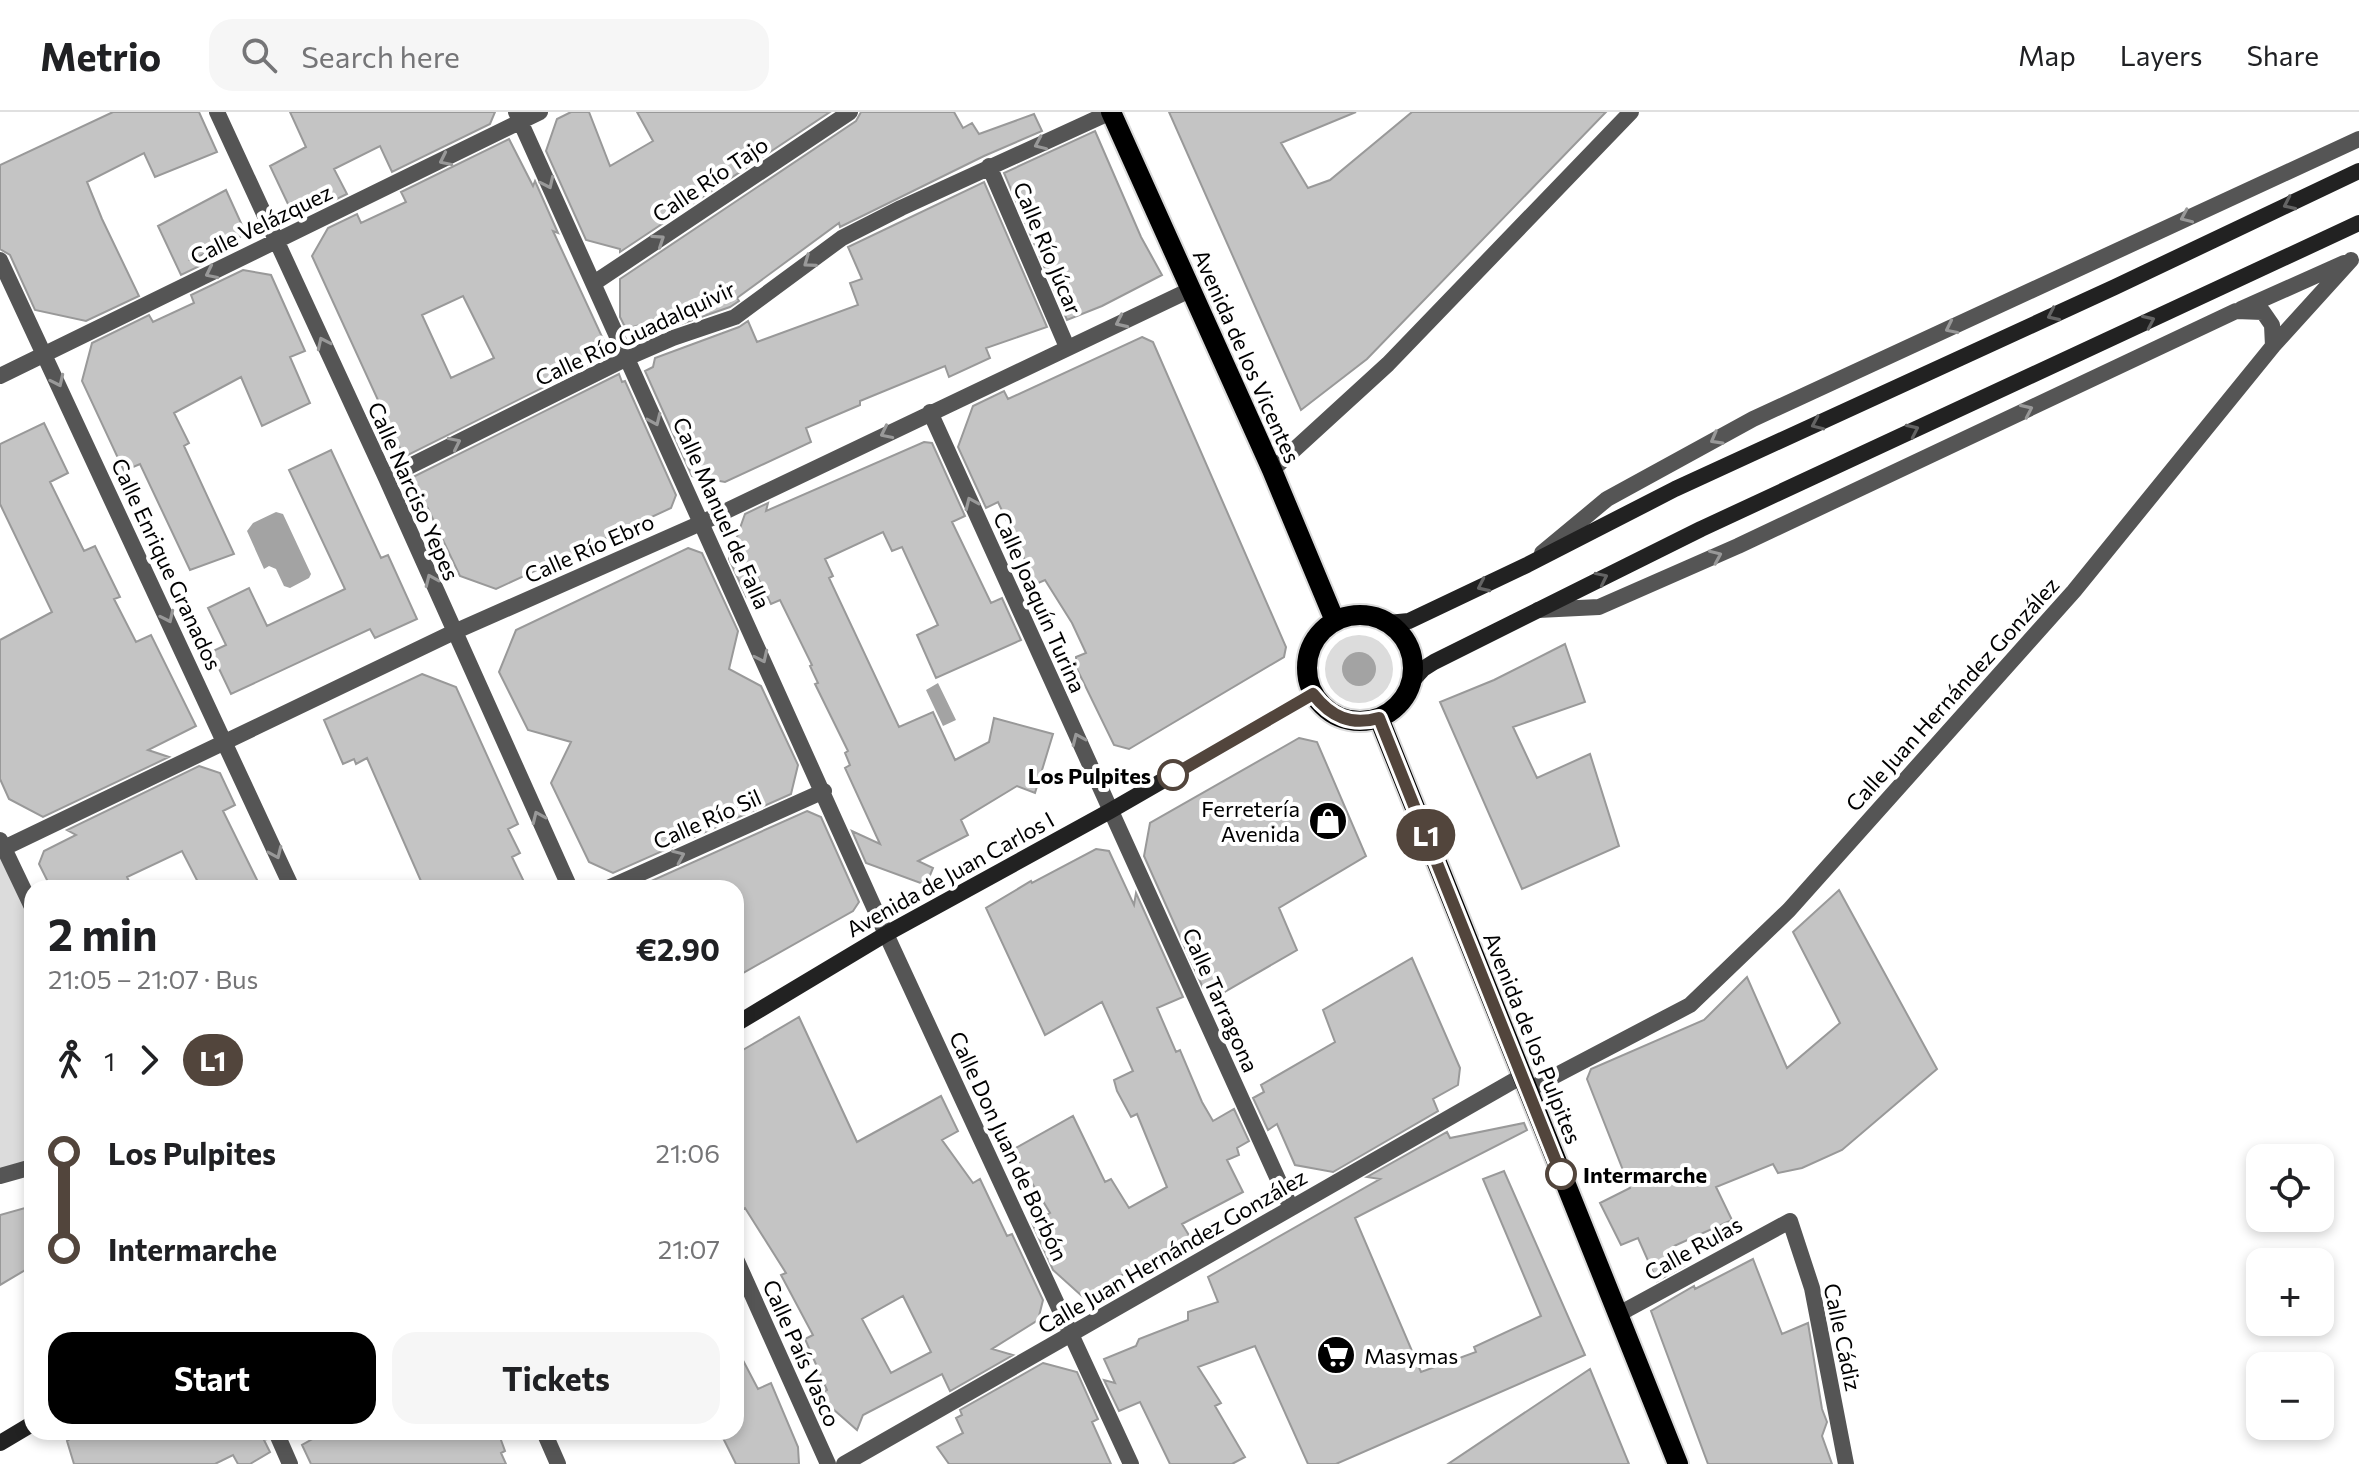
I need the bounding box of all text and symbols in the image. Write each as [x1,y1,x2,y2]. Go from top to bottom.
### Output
search box [209,19,769,91]
text: Metrio [40,32,161,79]
icon: search [237,33,281,77]
text: Search here [301,37,460,74]
text: Map [2018,38,2076,72]
text: Layers [2120,38,2202,72]
text: Share [2246,38,2319,72]
street label: Calle Río Tajo [647,130,773,228]
one-way arrow [1034,135,1048,151]
one-way arrow [439,150,454,165]
one-way arrow [538,175,554,189]
street label: Calle Velázquez [186,178,336,270]
street label: Calle Río Júcar [1008,178,1088,318]
one-way arrow [2282,194,2297,210]
one-way arrow [2180,208,2194,224]
one-way arrow [650,235,664,250]
street label: Avenida de los Vicentes [1188,245,1306,467]
one-way arrow [803,253,818,267]
one-way arrow [205,263,220,279]
street label: Calle Río Guadalquivir [531,275,739,391]
one-way arrow [2047,305,2062,321]
one-way arrow [1115,312,1129,328]
one-way arrow [2141,315,2155,331]
one-way arrow [1945,318,1959,334]
one-way arrow [317,337,333,352]
one-way arrow [48,373,64,388]
street label: Calle Narciso Yepes [363,398,465,584]
one-way arrow [2019,404,2034,420]
one-way arrow [645,412,661,426]
street label: Calle Manuel de Falla [668,413,776,613]
one-way arrow [1811,414,1826,430]
one-way arrow [880,423,895,439]
one-way arrow [1905,424,1919,440]
one-way arrow [1710,430,1724,445]
one-way arrow [447,437,462,453]
street label: Calle Enrique Granados [106,454,228,674]
one-way arrow [965,496,981,511]
street label: Calle Río Ebro [520,507,658,589]
street label: Calle Joaquín Turina [988,507,1092,697]
one-way arrow [1708,549,1722,565]
street label: Calle Juan Hernández González [1840,571,2064,817]
one-way arrow [1594,572,1609,587]
one-way arrow [424,574,440,588]
one-way arrow [1476,576,1491,592]
one-way arrow [158,608,174,623]
one-way arrow [753,648,769,663]
one-way arrow [1072,733,1088,748]
marker: Los Pulpites [1158,760,1188,790]
place label: Los Pulpites [1028,762,1151,789]
street label: Calle Río Sil [649,783,765,855]
place label: Ferretería Avenida [1201,795,1300,847]
shop icon: Ferretería Avenida [1307,800,1349,842]
street label: Avenida de Juan Carlos I [841,806,1059,942]
line badge: L1 [1390,809,1462,861]
one-way arrow [531,811,547,825]
text: L1 [1412,818,1440,852]
one-way arrow [267,845,283,859]
one-way arrow [671,850,685,866]
text: 2 min [48,906,158,960]
street label: Calle Tarragona [1177,924,1265,1076]
street label: Avenida de los Pulpites [1478,928,1588,1148]
text: €2.90 [636,930,720,967]
text: 21:05 – 21:07 · Bus [48,963,258,994]
street label: Calle Don Juan de Borbón [944,1027,1074,1265]
icon: walk [48,1038,92,1082]
icon: forward [127,1038,171,1082]
text: L1 [199,1043,227,1077]
text: 1 [104,1045,115,1076]
text: Los Pulpites [108,1134,276,1171]
text: 21:06 [656,1137,720,1168]
map controls [2246,1144,2334,1440]
button: locate [2246,1144,2334,1232]
marker: Intermarche [1546,1159,1576,1189]
place label: Intermarche [1583,1161,1707,1188]
street label: Calle Juan Hernández González [1033,1163,1311,1339]
street label: Calle Rulas [1639,1210,1747,1286]
text: Intermarche [108,1230,277,1267]
text: 21:07 [658,1233,720,1264]
button: + [2246,1248,2334,1336]
street label: Calle País Vasco [757,1275,847,1431]
street label: Calle Cádiz [1818,1281,1868,1393]
button: Start [48,1332,376,1424]
button: Tickets [392,1332,720,1424]
supermarket icon: Masymas [1315,1334,1357,1376]
place label: Masymas [1364,1342,1458,1369]
button: − [2246,1352,2334,1440]

